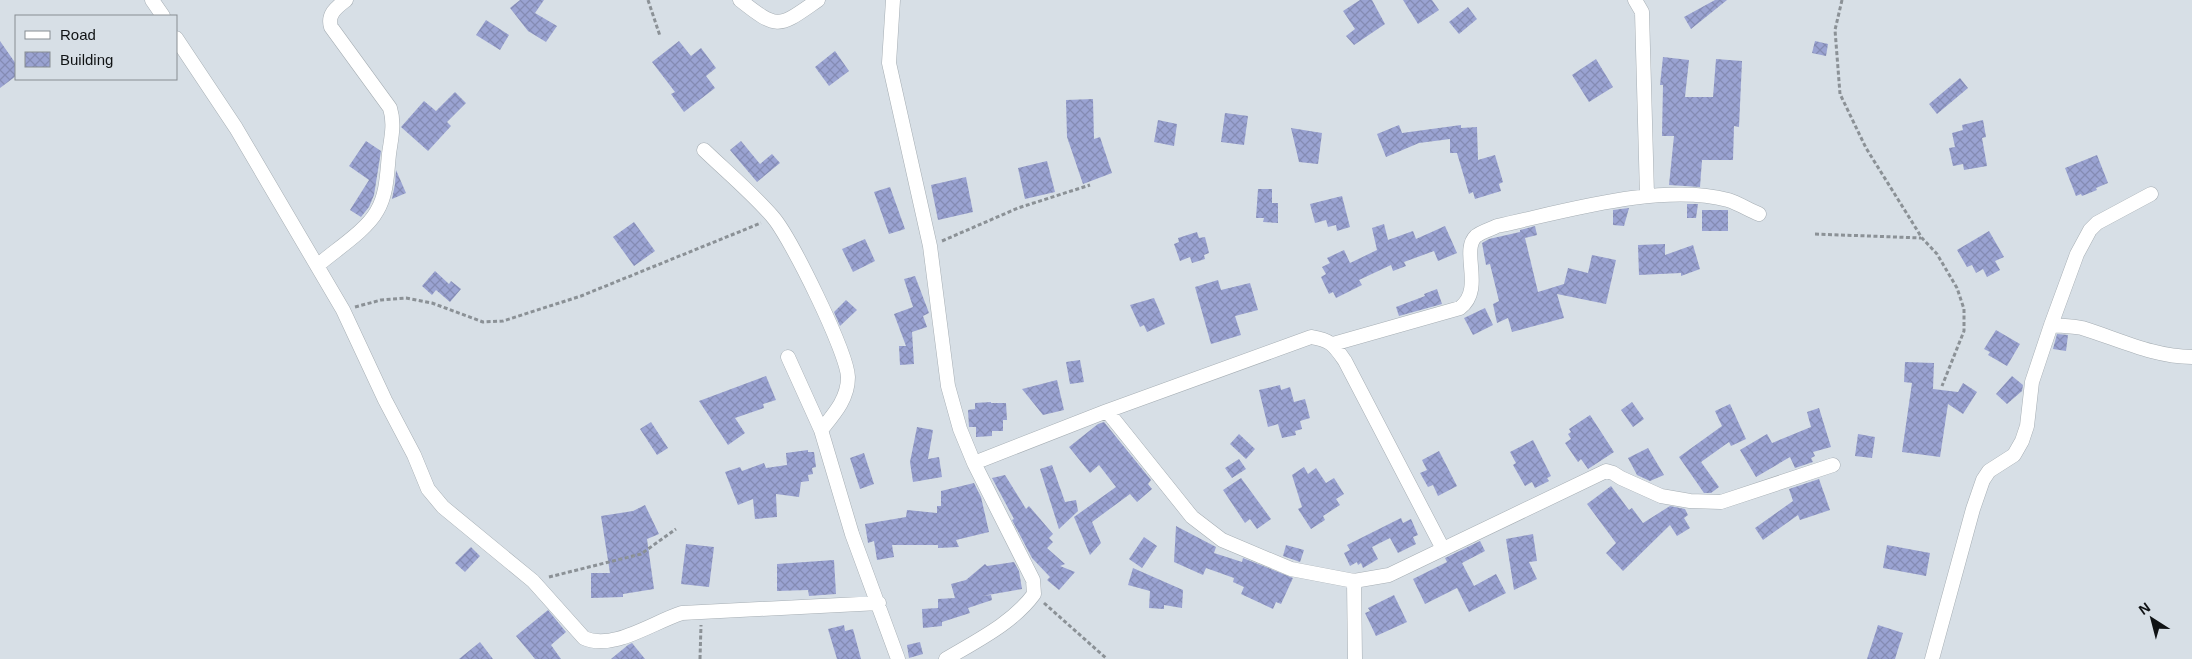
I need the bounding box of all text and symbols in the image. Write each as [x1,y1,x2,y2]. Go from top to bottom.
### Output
legend [15,15,178,80]
text: Road [60,26,96,43]
text: Building [60,51,113,68]
north arrow [2127,594,2177,644]
text: N [2136,599,2153,618]

